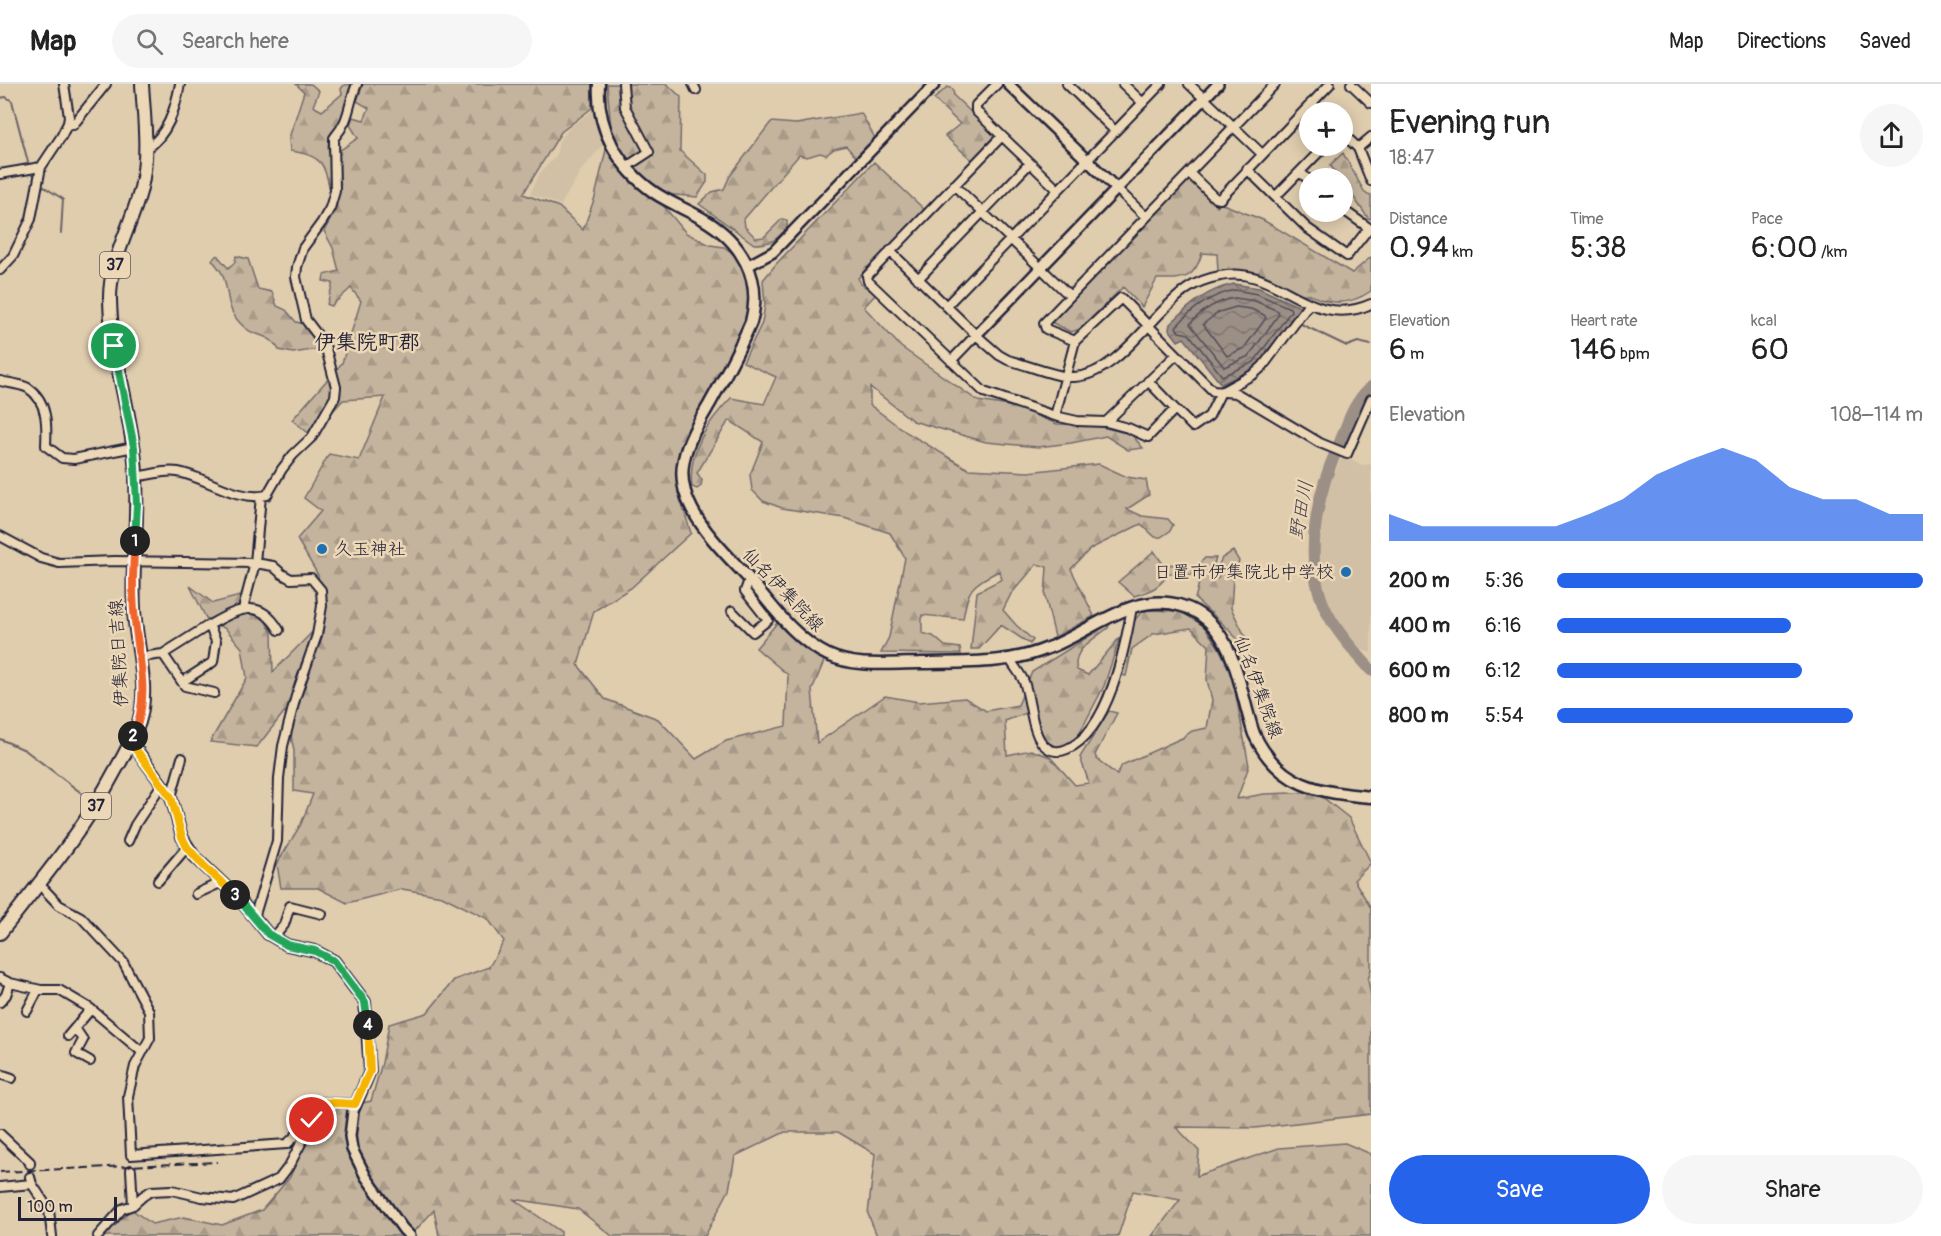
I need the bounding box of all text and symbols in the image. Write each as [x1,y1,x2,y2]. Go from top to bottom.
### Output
search box [112,14,532,68]
text: Map [30,24,76,59]
icon: search [133,25,166,58]
text: Search here [181,27,289,55]
text: Map [1669,28,1704,55]
text: Directions [1737,28,1826,55]
text: Saved [1859,28,1911,55]
map controls [1299,102,1353,222]
button: + [1299,102,1353,156]
text: Evening run [1389,102,1550,143]
button: share [1860,104,1923,167]
text: 18:47 [1389,145,1434,170]
button: − [1299,168,1353,222]
text: Distance [1389,209,1448,229]
text: Time [1570,209,1603,229]
text: Pace [1751,209,1783,229]
text: 0.94 [1389,229,1449,266]
text: 5:38 [1570,229,1626,266]
text: 6:00 [1751,229,1817,266]
text: km [1449,242,1473,262]
text: /km [1817,242,1848,262]
road number: 37 [100,252,130,278]
text: Elevation [1389,311,1450,331]
text: Heart rate [1570,311,1637,331]
text: kcal [1751,311,1777,331]
pin [88,320,139,371]
icon: arrive [97,329,130,362]
district label: 伊集院町郡 [315,329,420,356]
text: 6 [1389,331,1406,368]
text: 146 [1570,331,1617,368]
text: 60 [1751,331,1789,368]
text: m [1406,344,1424,364]
text: bpm [1617,344,1650,364]
text: Elevation [1389,402,1465,427]
text: 108–114 m [1830,402,1923,427]
water label: 野田川 [1283,478,1319,542]
pin: 1 [120,526,150,556]
text: 1 [132,531,138,551]
place label: 久玉神社 [334,538,406,561]
marker: 久玉神社 [315,542,329,556]
street label: 仙名伊集院線 [737,543,829,637]
place label: 日置市伊集院北中学校 [1154,561,1334,584]
marker: 日置市伊集院北中学校 [1339,565,1353,579]
text: 200 m [1389,568,1450,593]
text: 5:36 [1485,568,1524,593]
street label: 伊集院日吉線 [105,598,133,708]
text: 400 m [1389,613,1450,638]
text: 6:16 [1485,613,1521,638]
street label: 仙名伊集院線 [1229,632,1287,742]
text: 600 m [1389,658,1450,683]
text: 6:12 [1485,658,1521,683]
text: 800 m [1389,703,1449,728]
text: 5:54 [1485,703,1524,728]
pin: 2 [118,721,148,751]
text: 2 [129,726,137,746]
road number: 37 [81,793,111,819]
pin: 3 [220,880,250,910]
text: 3 [231,885,239,905]
pin: 4 [353,1010,383,1040]
text: 4 [363,1015,373,1035]
pin [286,1094,337,1145]
icon: check [295,1103,328,1136]
button: Save [1389,1155,1650,1224]
button: Share [1662,1155,1923,1224]
scale bar [18,1194,117,1222]
text: 100 m [27,1197,73,1217]

